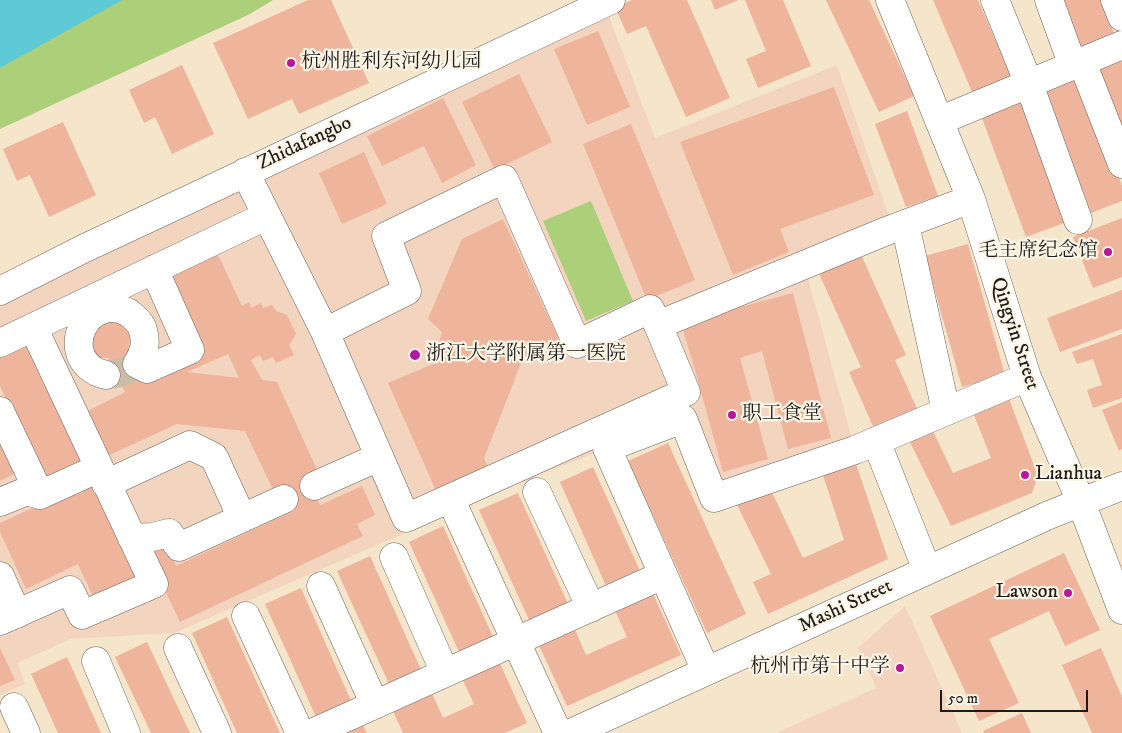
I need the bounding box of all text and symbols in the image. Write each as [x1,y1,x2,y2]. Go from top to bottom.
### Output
place label: 杭州胜利东河幼儿园 [301,51,481,75]
marker: 杭州胜利东河幼儿园 [285,57,297,69]
street label: Zhidafangbo [254,112,356,176]
place label: 毛主席纪念馆 [978,240,1098,264]
marker: 毛主席纪念馆 [1102,246,1114,258]
street label: Qingyin Street [984,275,1044,393]
place label: 浙江大学附属第一医院 [426,343,626,367]
marker: 浙江大学附属第一医院 [408,348,422,362]
place label: 职工食堂 [742,403,822,427]
marker: 职工食堂 [726,409,738,421]
place label: Lianhua [1035,463,1102,487]
marker: Lianhua [1019,469,1031,481]
street label: Mashi Street [795,575,897,639]
place label: Lawson [996,581,1058,605]
marker: Lawson [1062,587,1074,599]
place label: 杭州市第十中学 [750,656,890,680]
marker: 杭州市第十中学 [894,662,906,674]
scale bar [942,680,1090,712]
text: 50 m [948,689,978,708]

